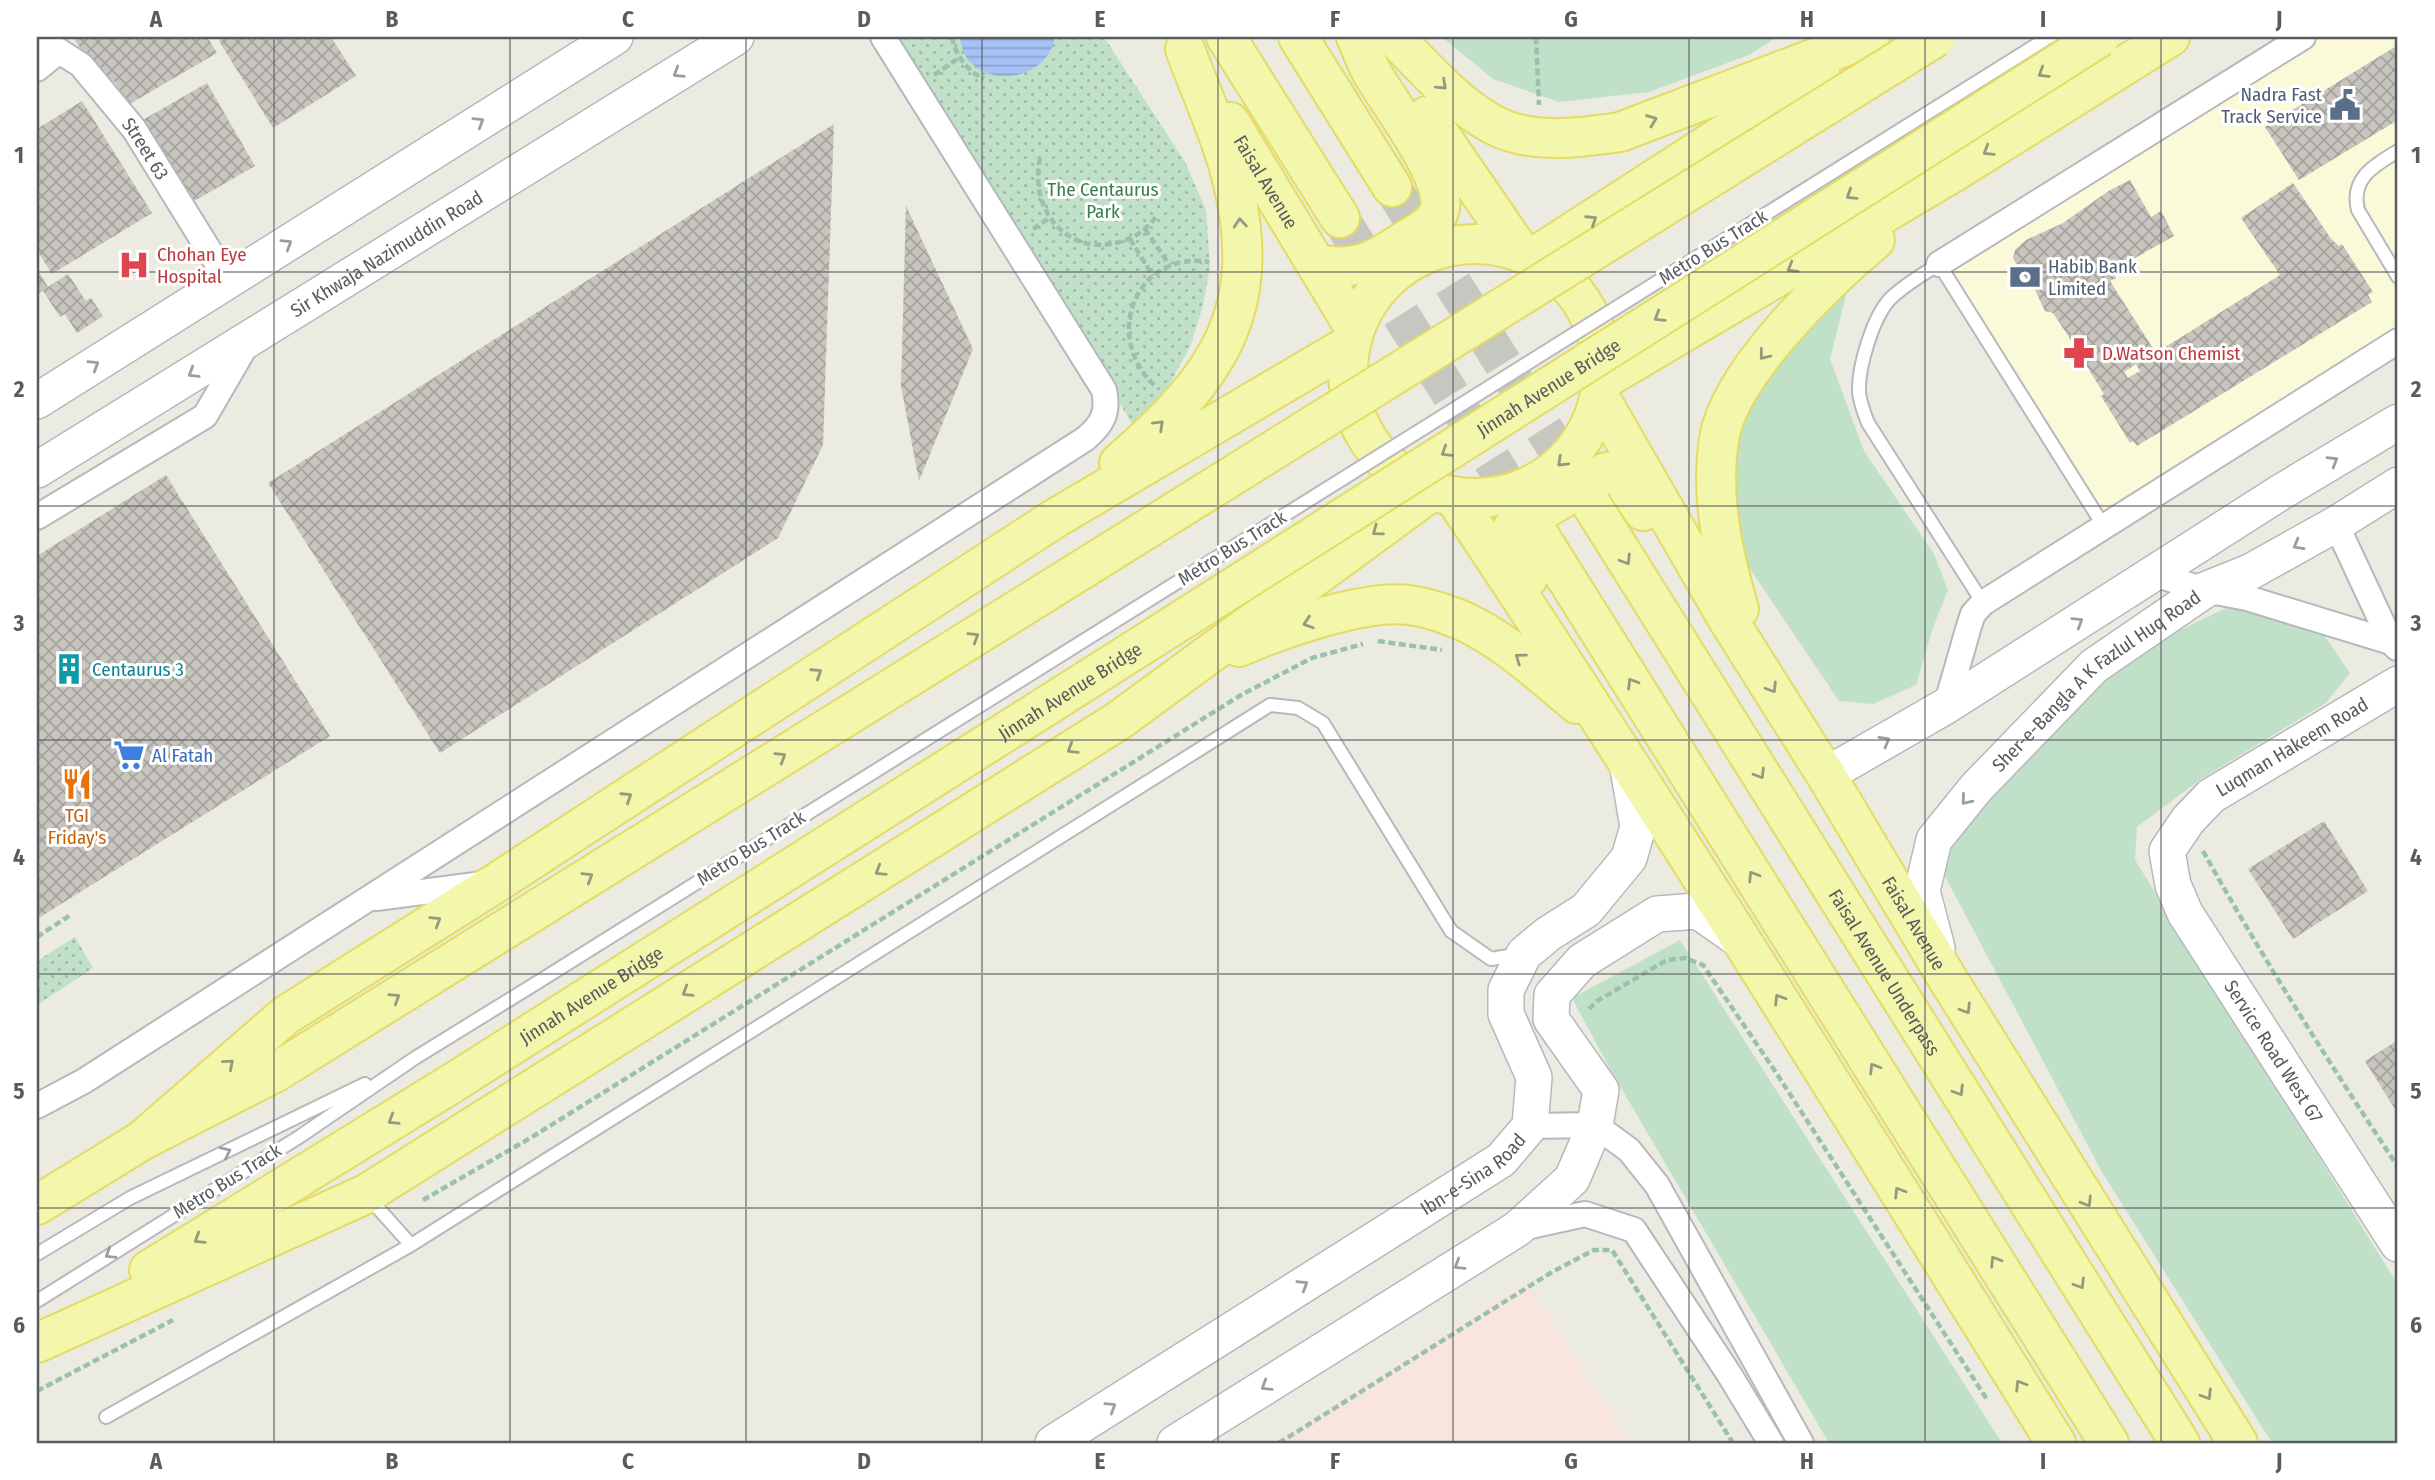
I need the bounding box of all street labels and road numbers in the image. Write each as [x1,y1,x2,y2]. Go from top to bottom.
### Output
street label: Street 63 [118,113,174,184]
street label: Faisal Avenue [1229,131,1303,233]
street label: Sir Khwaja Nazimuddin Road [286,185,487,322]
street label: Metro Bus Track [1655,205,1771,289]
street label: Jinnah Avenue Bridge [1472,333,1624,441]
street label: Metro Bus Track [1174,506,1290,590]
street label: Sher-e-Bangla A K Fazlul Huq Road [1987,585,2205,776]
street label: Jinnah Avenue Bridge [994,637,1146,745]
street label: Luqman Hakeem Road [2212,692,2372,802]
street label: Metro Bus Track [693,806,809,890]
street label: Faisal Avenue [1877,872,1951,974]
street label: Faisal Avenue Underpass [1824,885,1946,1060]
street label: Jinnah Avenue Bridge [515,941,667,1049]
street label: Service Road West G7 [2220,976,2328,1127]
street label: Ibn-e-Sina Road [1416,1128,1530,1220]
street label: Metro Bus Track [169,1139,285,1223]

